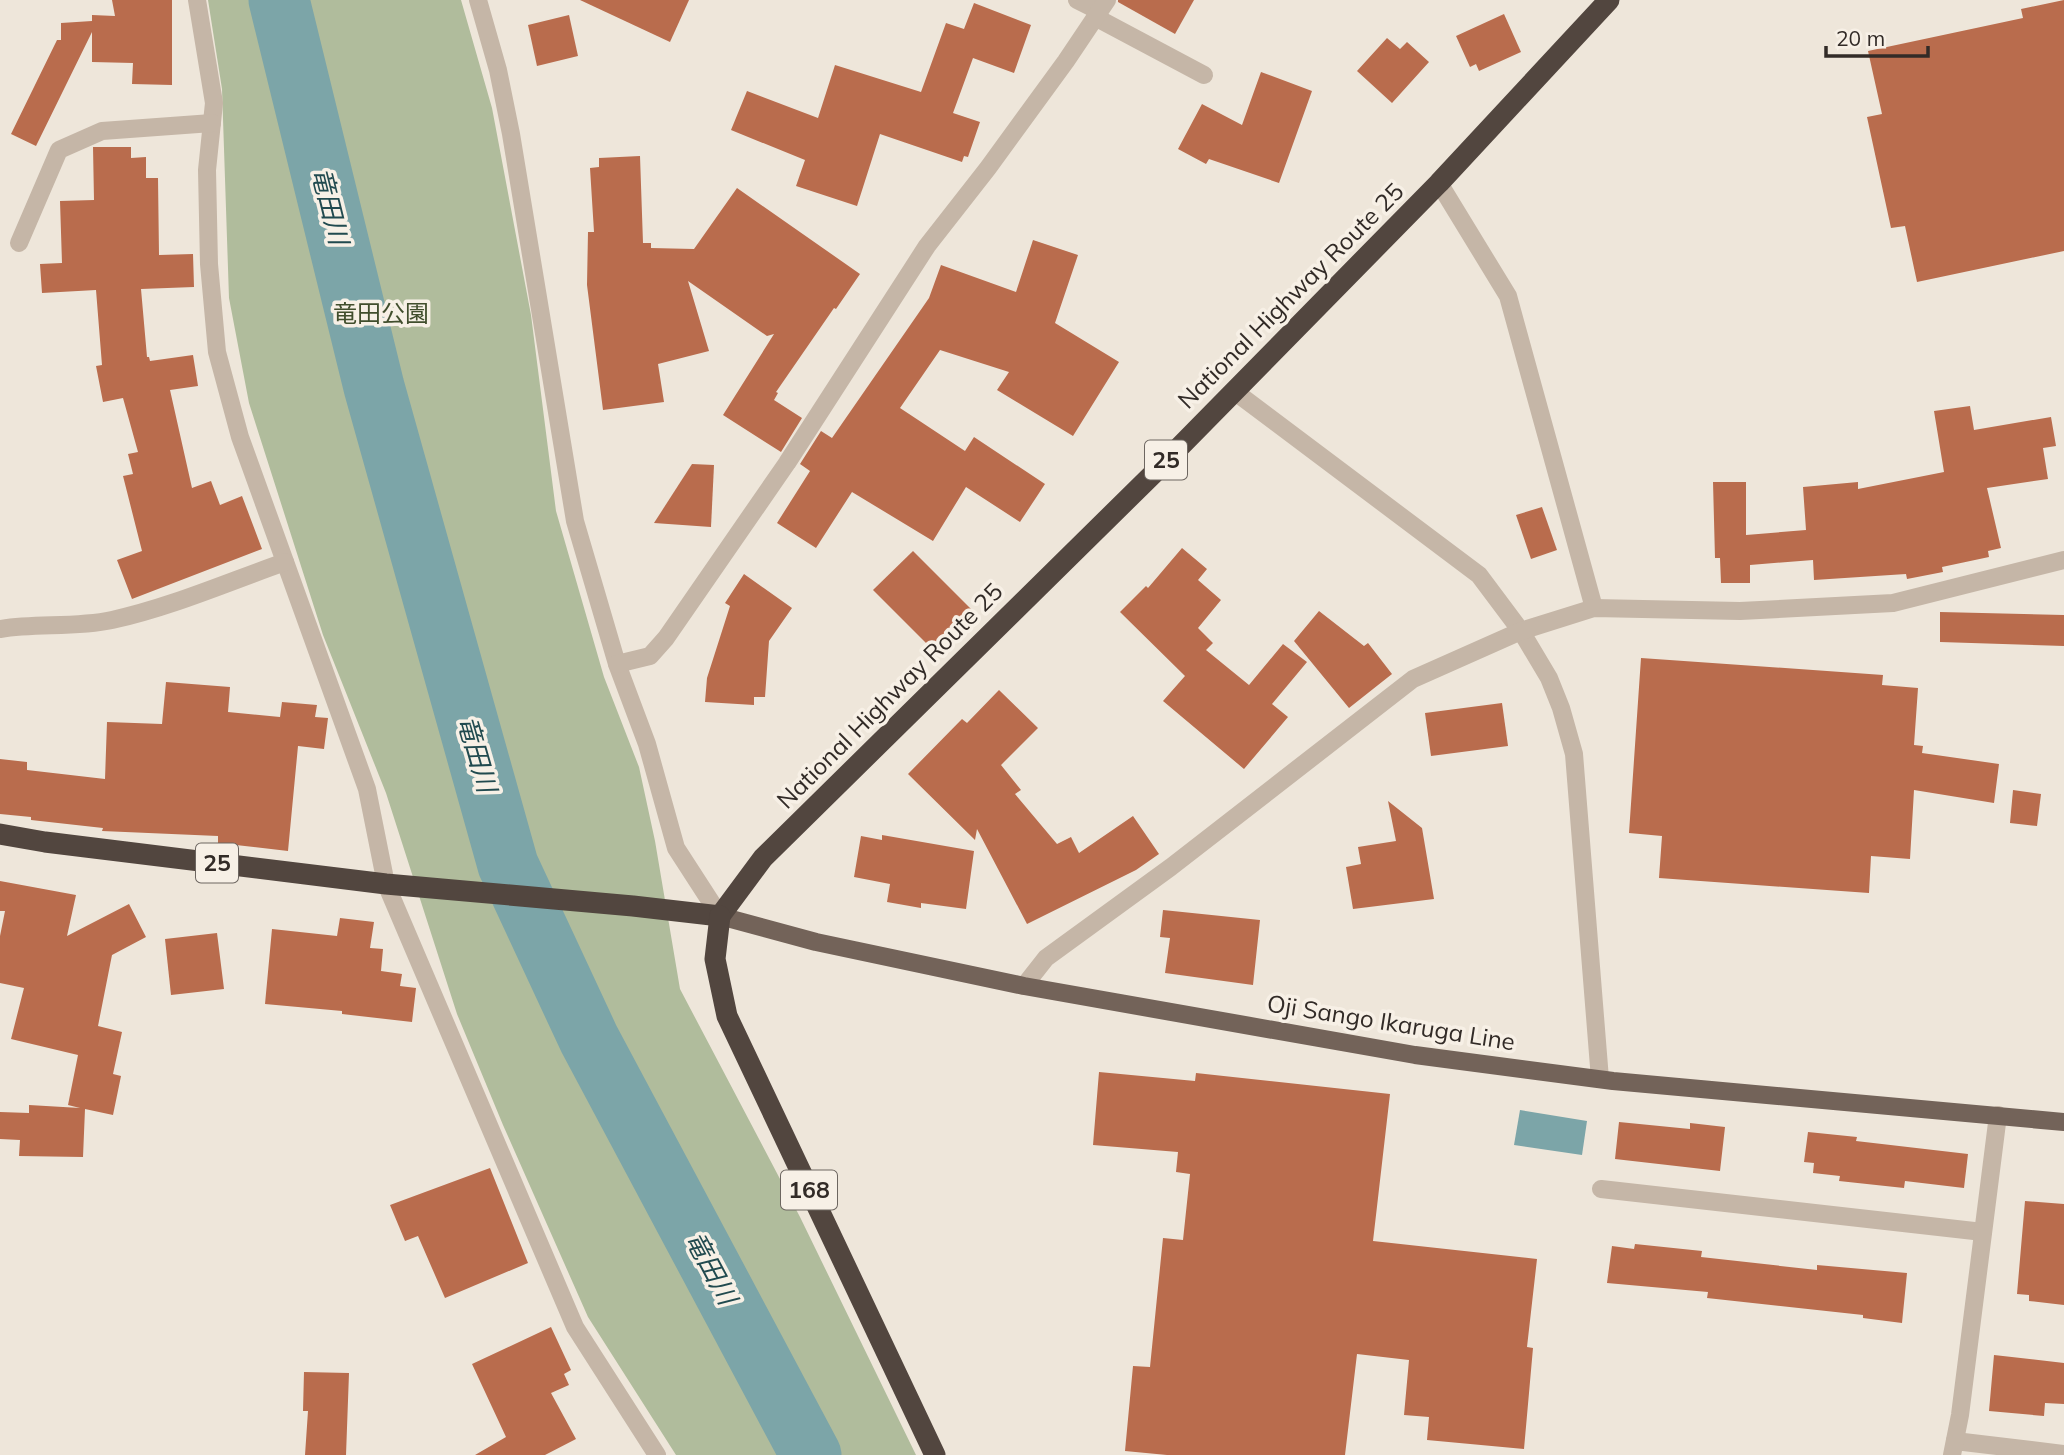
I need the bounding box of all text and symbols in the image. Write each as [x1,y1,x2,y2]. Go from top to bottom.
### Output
scale bar [1826,14,1927,58]
text: 20 m [1836,25,1885,51]
water label: 竜田川 [305,164,357,251]
street label: National Highway Route 25 [1171,176,1410,415]
park label: 竜田公園 [333,298,429,328]
road number: 25 [1145,440,1187,480]
street label: National Highway Route 25 [770,576,1009,815]
water label: 竜田川 [451,712,505,799]
road number: 25 [196,844,238,883]
street label: Oji Sango Ikaruga Line [1265,988,1517,1056]
road number: 168 [781,1170,837,1210]
water label: 竜田川 [679,1226,746,1313]

